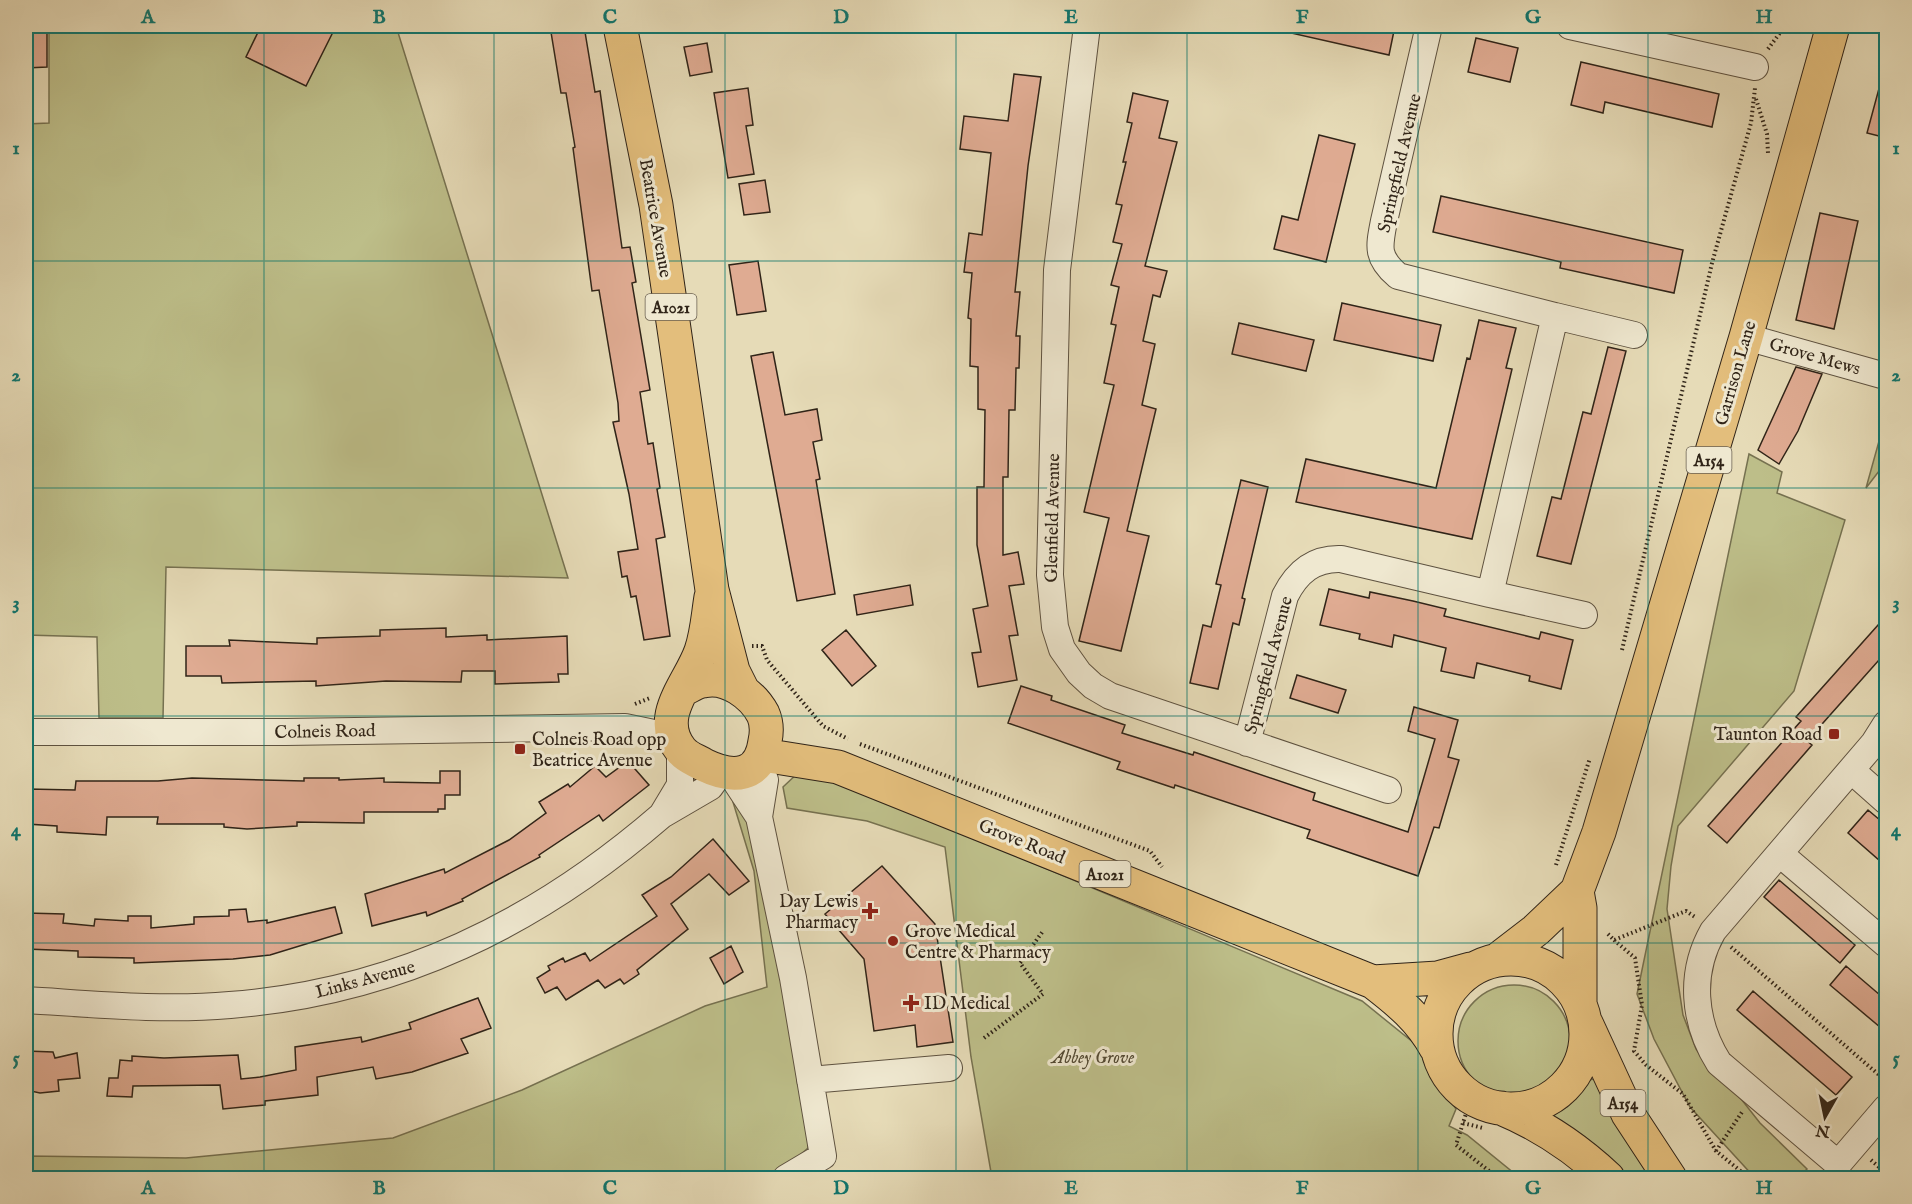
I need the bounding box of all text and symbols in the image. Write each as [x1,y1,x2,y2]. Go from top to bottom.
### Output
text: A [140,5,156,30]
text: B [372,5,386,30]
text: C [603,5,617,30]
text: D [833,5,849,30]
text: E [1064,5,1078,30]
text: F [1296,5,1309,30]
text: G [1525,5,1542,30]
text: H [1755,5,1773,30]
street label: Springfield Avenue [1373,92,1428,235]
text: 1 [12,136,20,161]
text: 1 [1892,136,1900,161]
street label: Beatrice Avenue [633,157,676,280]
road number: A1021 [646,294,696,320]
street label: Garrison Lane [1710,318,1762,429]
street label: Grove Mews [1766,333,1863,381]
text: 2 [11,363,21,388]
text: 2 [1891,363,1901,388]
road number: A154 [1686,447,1732,473]
street label: Glenfield Avenue [1041,453,1066,583]
text: 3 [12,591,20,616]
text: 3 [1892,591,1900,616]
street label: Springfield Avenue [1240,594,1299,737]
street label: Colneis Road [274,720,376,745]
place label: Taunton Road [1714,724,1822,747]
marker: Taunton Road [1827,727,1841,741]
place label: Colneis Road opp Beatrice Avenue [532,729,666,773]
marker: Colneis Road opp Beatrice Avenue [513,742,527,756]
street label: Grove Road [975,815,1068,870]
text: 4 [11,818,22,843]
text: 4 [1891,818,1902,843]
road number: A1021 [1080,861,1130,887]
place label: Day Lewis Pharmacy [779,891,858,935]
marker: Day Lewis Pharmacy [863,904,877,918]
place label: Grove Medical Centre & Pharmacy [905,921,1051,965]
marker: Grove Medical Centre & Pharmacy [886,934,900,948]
street label: Links Avenue [313,956,418,1005]
place label: ID Medical [924,993,1010,1016]
marker: ID Medical [902,994,920,1012]
text: 5 [12,1046,20,1071]
text: 5 [1892,1046,1900,1071]
park label: Abbey Grove [1050,1047,1134,1070]
north arrow [1795,1087,1855,1147]
road number: A154 [1600,1090,1646,1116]
text: N [1814,1119,1832,1141]
text: A [140,1176,156,1201]
text: B [372,1176,386,1201]
text: C [603,1176,617,1201]
text: D [833,1176,849,1201]
text: E [1064,1176,1078,1201]
text: F [1296,1176,1309,1201]
text: G [1525,1176,1542,1201]
text: H [1755,1176,1773,1201]

